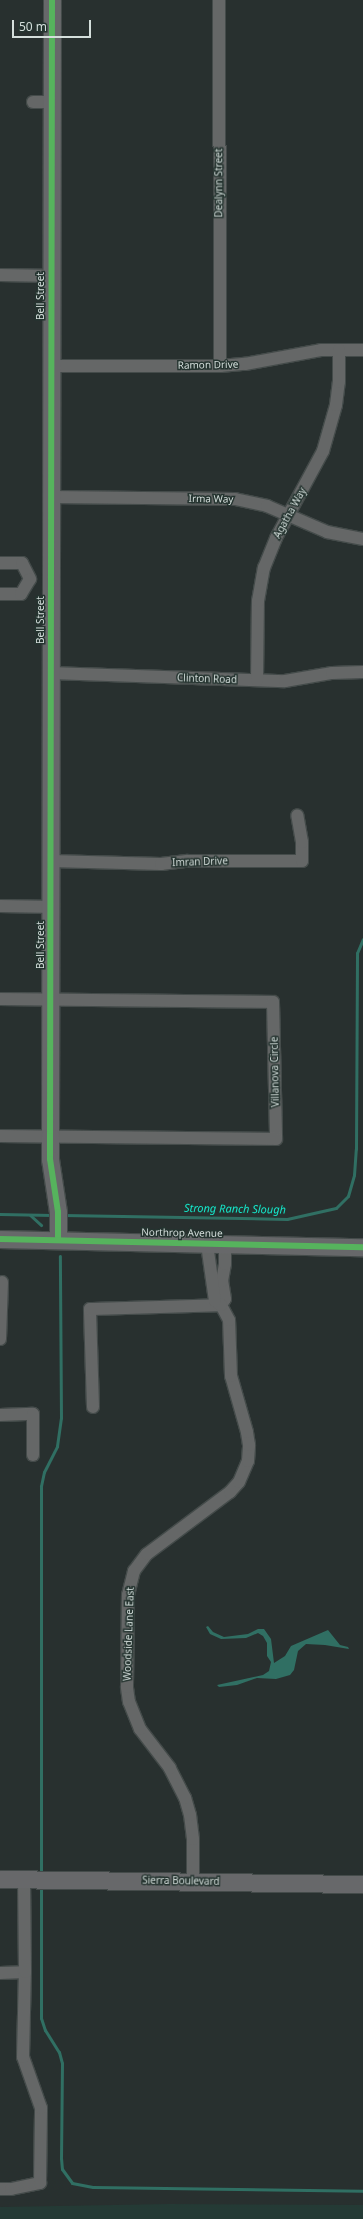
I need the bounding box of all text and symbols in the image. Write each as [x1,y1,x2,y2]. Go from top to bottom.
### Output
scale bar [14,12,93,38]
text: 50 m [19,18,47,35]
street label: Dealynn Street [213,148,225,218]
street label: Bell Street [35,272,47,320]
street label: Ramon Drive [178,358,238,372]
street label: Agatha Way [271,486,309,540]
street label: Irma Way [188,493,234,505]
street label: Bell Street [35,596,47,644]
street label: Clinton Road [177,672,237,686]
street label: Imran Drive [172,855,228,869]
street label: Bell Street [35,921,47,969]
street label: Villanova Circle [268,1037,282,1107]
water label: Strong Ranch Slough [184,1202,286,1216]
street label: Northrop Avenue [141,1226,223,1240]
street label: Woodside Lane East [121,1587,137,1681]
street label: Sierra Boulevard [142,1874,220,1888]

